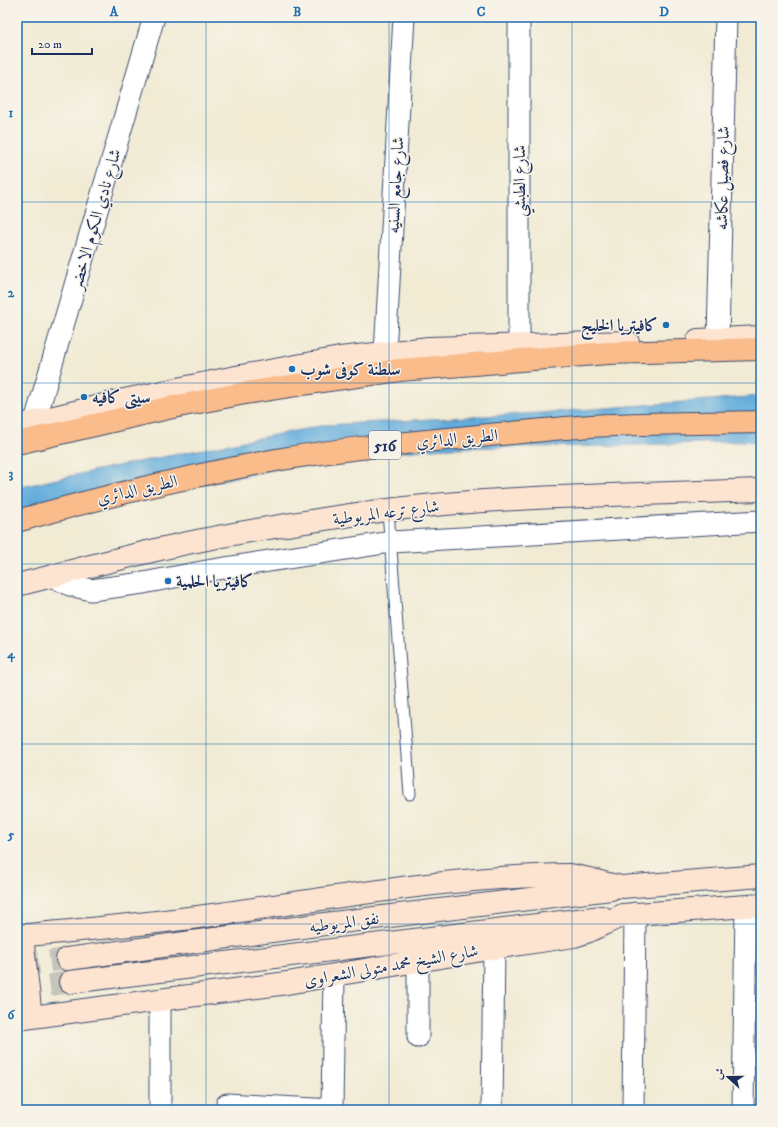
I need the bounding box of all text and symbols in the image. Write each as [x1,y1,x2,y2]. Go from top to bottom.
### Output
text: A [109,4,119,20]
text: B [293,4,301,20]
text: C [477,4,486,20]
text: D [659,4,669,20]
scale bar [32,30,92,56]
text: 20 m [38,37,62,52]
text: 1 [9,105,14,121]
street label: شارع فصيل عكاشه [711,126,737,230]
street label: شارع جامع السنيه [382,136,414,234]
street label: شارع الطبشي [509,145,535,217]
street label: شارع نادي الكوم الاخضر [65,146,129,295]
text: 2 [8,285,15,301]
place label: كافيتريا الخليج [581,315,658,341]
marker: كافيتريا الخليج [661,320,671,330]
place label: سلطنة كوفى شوب [300,359,401,381]
marker: سلطنة كوفى شوب [287,364,297,374]
place label: سيتى كافيه [92,387,151,410]
marker: سيتى كافيه [79,392,89,402]
street label: الطريق الدائري [415,424,499,456]
road number: 516 [369,431,401,459]
text: 3 [9,466,14,482]
street label: الطريق الدائري [95,470,180,512]
street label: شارع ترعه المريوطية [332,496,441,532]
place label: كافيتريا الحلمية [176,571,253,593]
marker: كافيتريا الحلمية [163,576,173,586]
text: 4 [6,646,15,663]
text: 5 [7,827,15,843]
street label: نفق المريوطيه [308,908,380,938]
street label: شارع الشيخ محمد متولى الشعراوى [302,940,481,996]
text: 6 [8,1007,16,1023]
north arrow [708,1057,748,1097]
text: ش [711,1066,728,1081]

